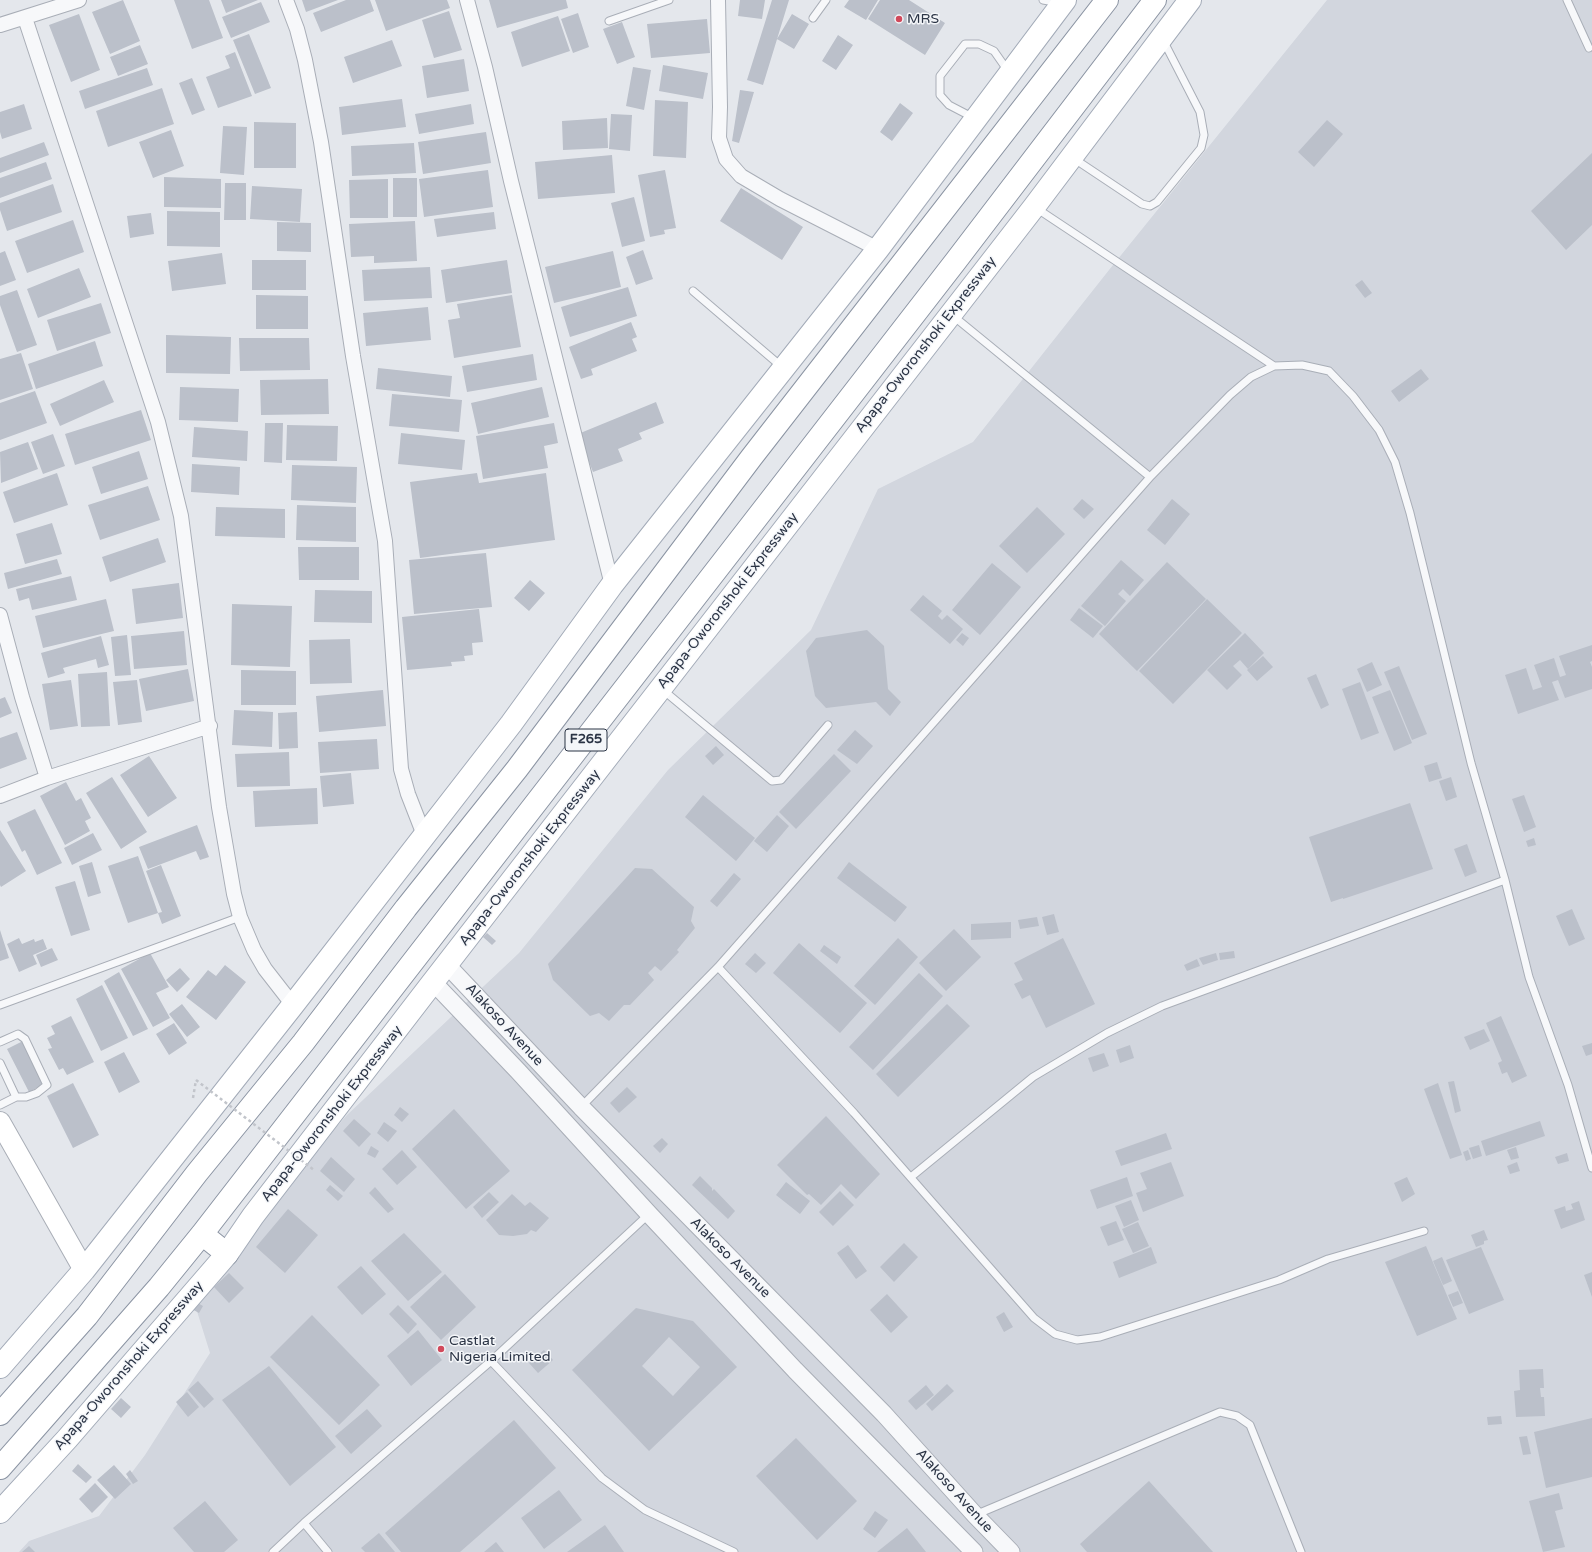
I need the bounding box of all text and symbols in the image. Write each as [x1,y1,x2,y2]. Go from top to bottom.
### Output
place label: MRS [907,11,939,27]
marker: MRS [894,14,904,24]
street label: Apapa-Oworonshoki Expressway [852,253,1000,437]
street label: Apapa-Oworonshoki Expressway [654,509,802,693]
road number: F265 [565,729,607,751]
street label: Apapa-Oworonshoki Expressway [456,766,604,950]
street label: Alakoso Avenue [461,980,547,1070]
street label: Apapa-Oworonshoki Expressway [258,1022,406,1206]
street label: Alakoso Avenue [686,1214,774,1302]
street label: Apapa-Oworonshoki Expressway [51,1278,207,1454]
place label: Castlat Nigeria Limited [449,1333,551,1366]
marker: Castlat Nigeria Limited [436,1344,446,1354]
street label: Alakoso Avenue [912,1446,996,1536]

